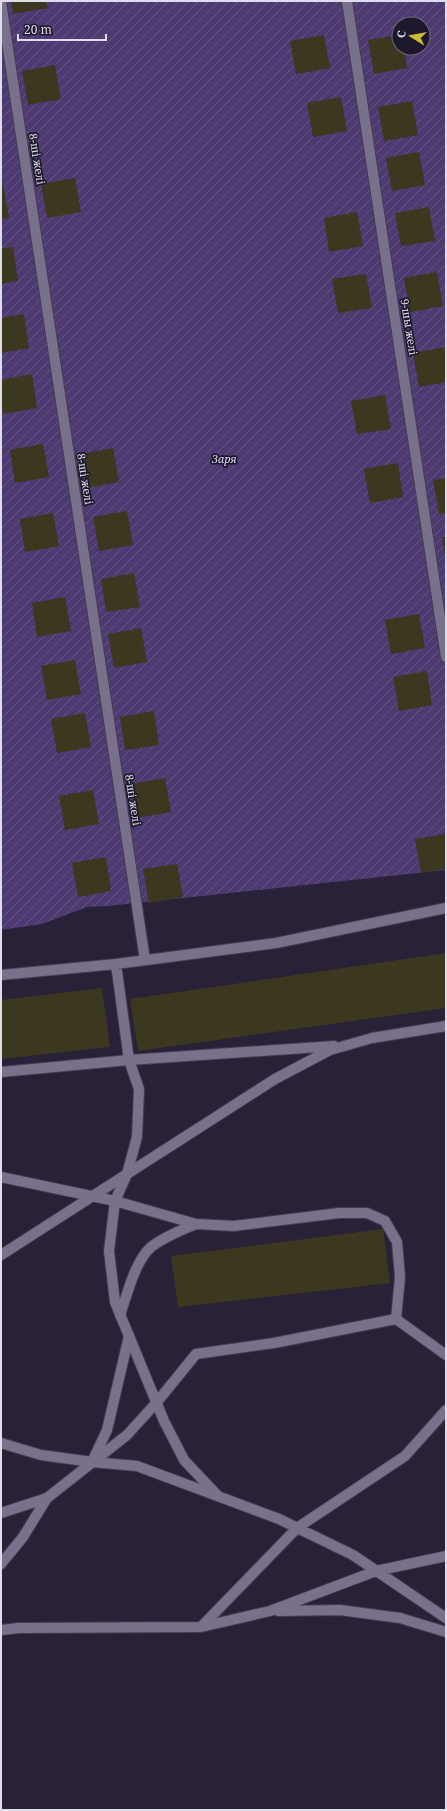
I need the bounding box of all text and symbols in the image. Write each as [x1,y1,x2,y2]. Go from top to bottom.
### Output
scale bar [18,16,106,42]
north arrow [391,16,431,56]
text: 20 m [24,21,52,38]
text: С [393,29,409,39]
street label: 8-ші желі [26,132,49,186]
street label: 9-шы желі [398,298,421,356]
park label: Заря [211,451,237,466]
street label: 8-ші желі [74,452,97,506]
street label: 8-ші желі [122,773,145,827]

